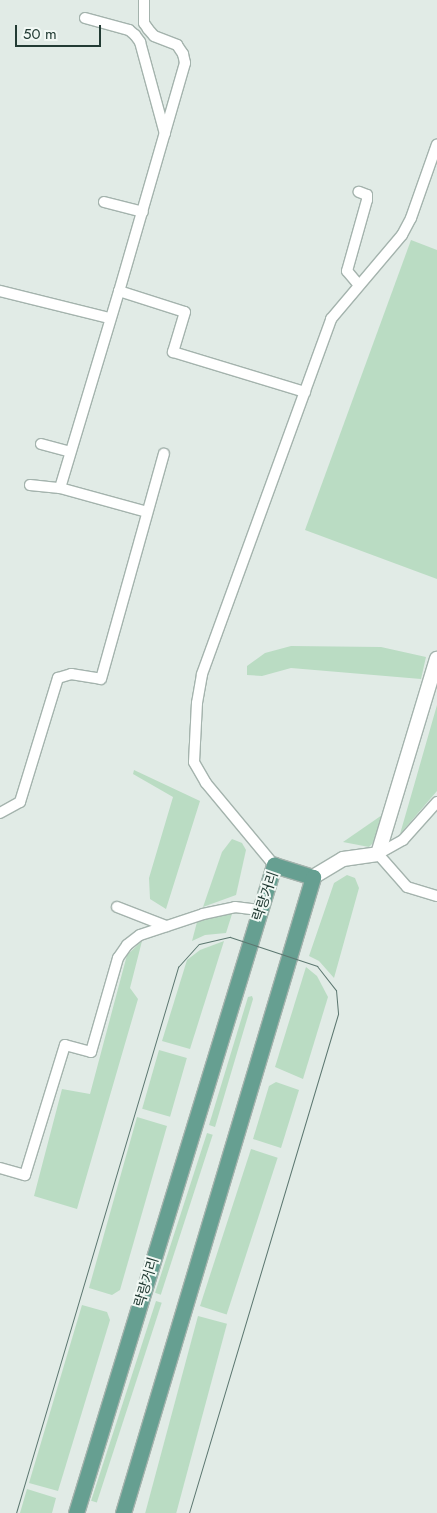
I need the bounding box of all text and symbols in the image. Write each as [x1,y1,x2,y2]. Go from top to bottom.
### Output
scale bar [18,15,104,47]
text: 50 m [23,23,57,45]
street label: 락랑거리 [249,869,281,923]
street label: 락랑거리 [130,1255,162,1309]

